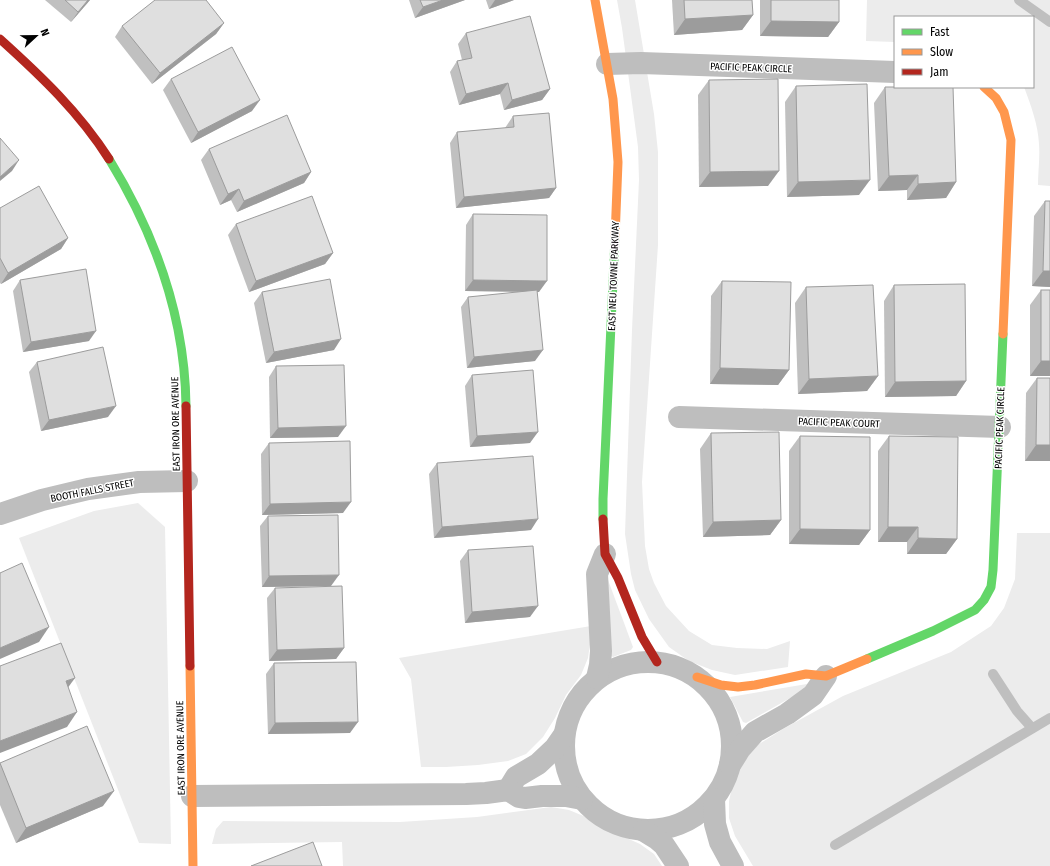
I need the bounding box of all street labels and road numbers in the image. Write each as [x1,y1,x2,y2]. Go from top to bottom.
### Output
street label: PACIFIC PEAK CIRCLE [710,61,792,75]
street label: EAST NEU TOWNE PARKWAY [606,221,622,331]
street label: EAST IRON ORE AVENUE [169,376,183,471]
street label: PACIFIC PEAK CIRCLE [993,387,1007,469]
street label: PACIFIC PEAK COURT [798,416,880,430]
street label: BOOTH FALLS STREET [49,477,135,505]
street label: EAST IRON ORE AVENUE [174,700,188,795]

